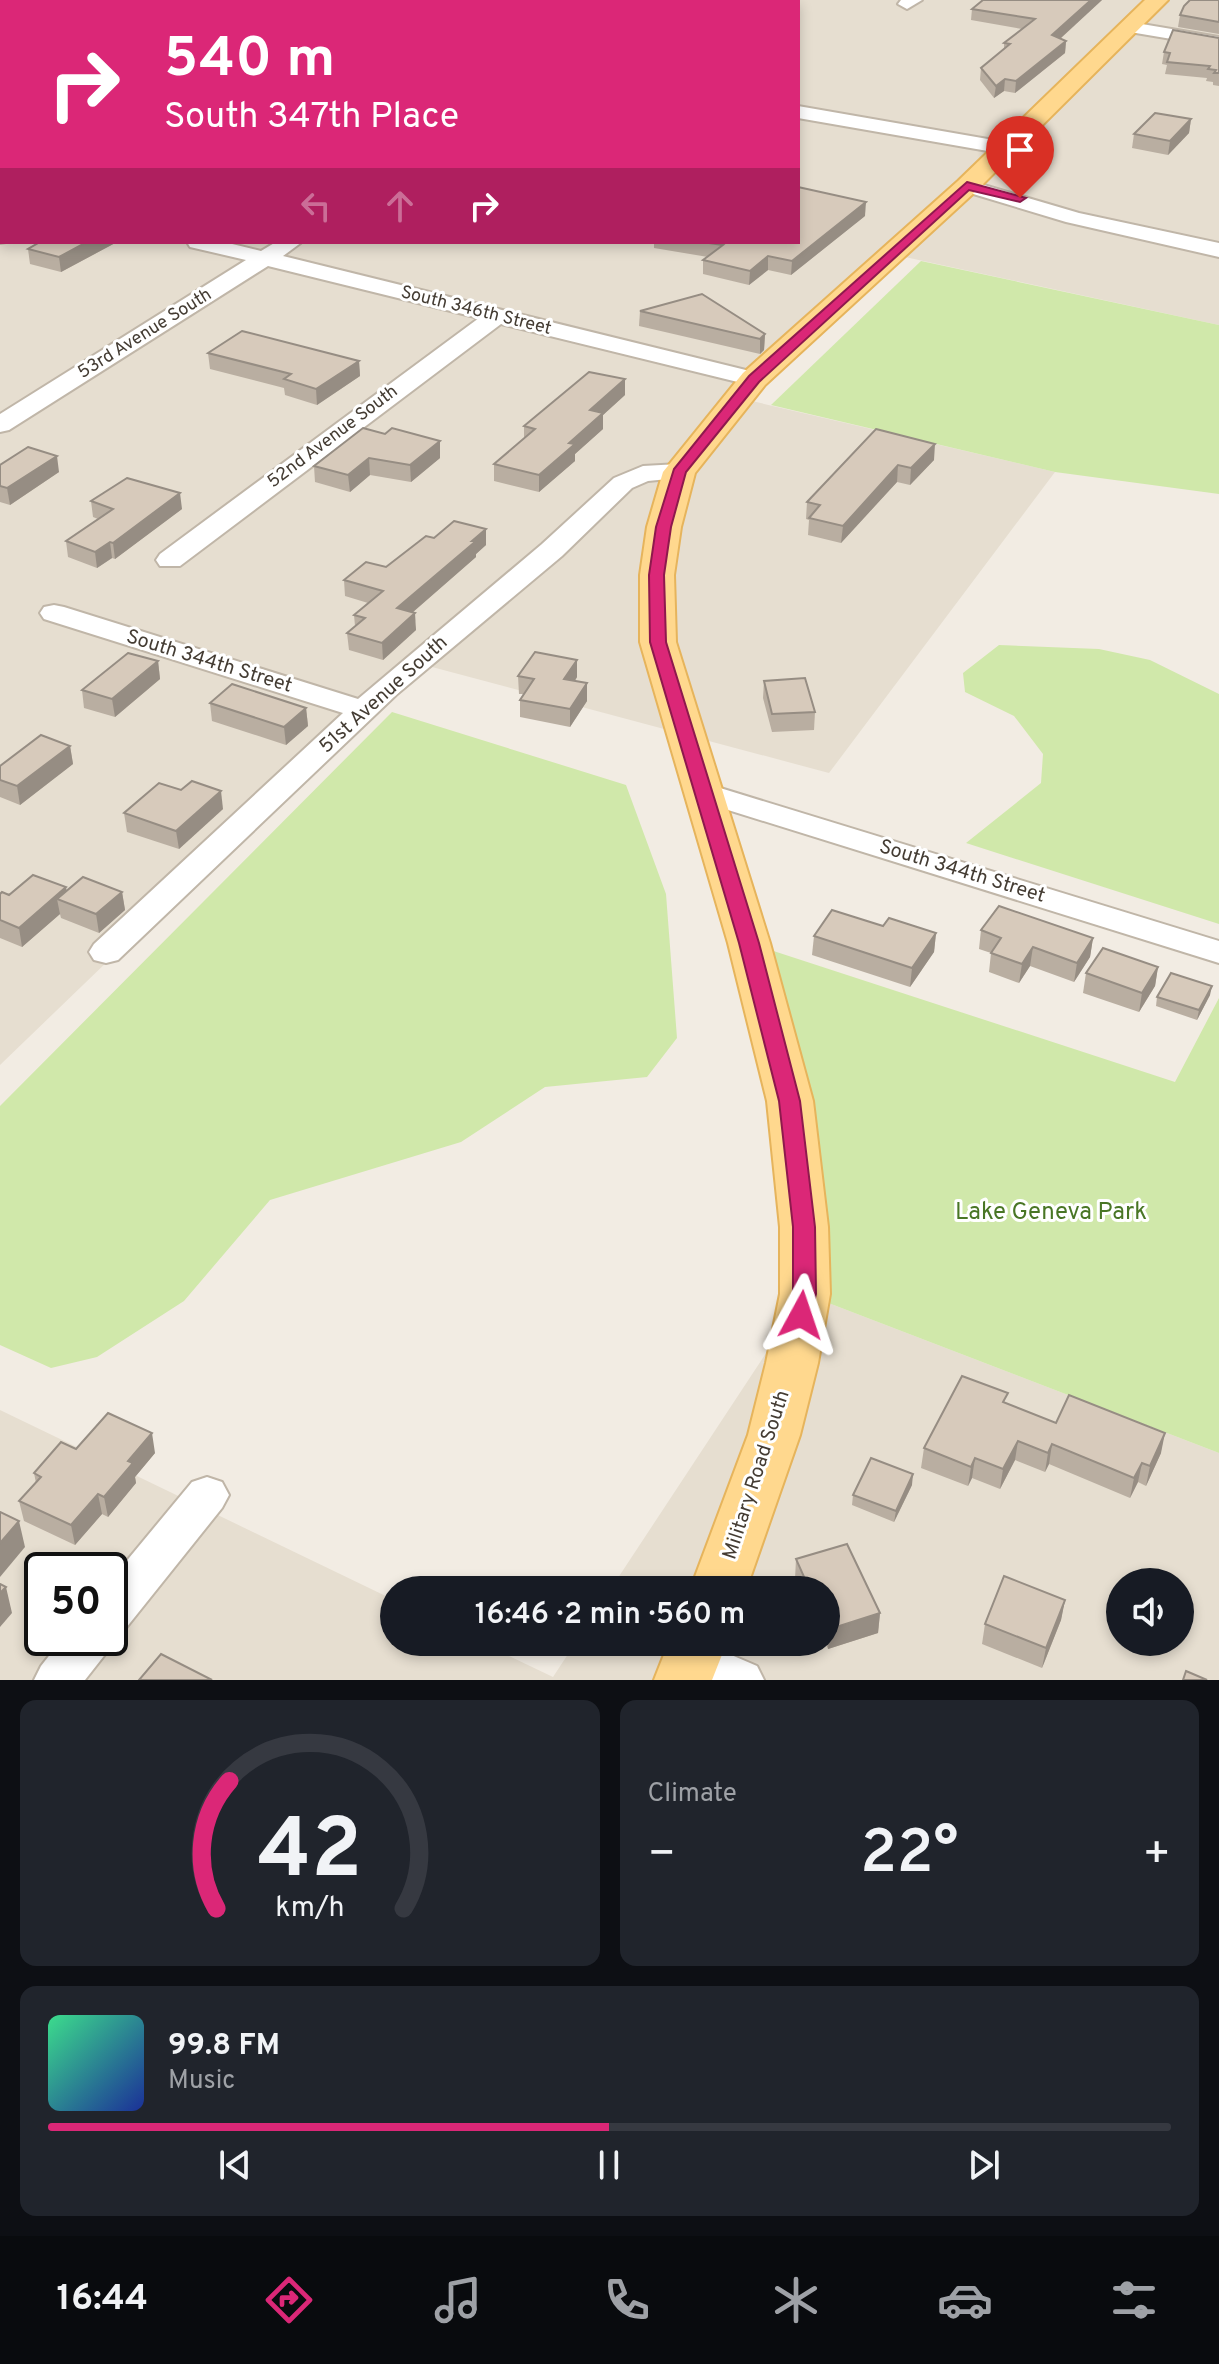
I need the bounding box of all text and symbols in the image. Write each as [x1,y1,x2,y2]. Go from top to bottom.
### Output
text: 540 m [164,26,335,96]
icon: right [32,32,136,136]
text: South 347th Place [164,95,459,141]
pin [986,116,1054,198]
icon: arrive [998,128,1042,172]
icon: left [294,184,338,228]
icon: ahead [378,184,422,228]
icon: right [462,184,506,228]
street label: South 346th Street [398,281,554,341]
street label: 53rd Avenue South [74,283,216,385]
street label: 52nd Avenue South [263,380,403,494]
street label: South 344th Street [123,624,295,700]
street label: 51st Avenue South [314,630,454,760]
street label: South 344th Street [876,834,1048,910]
park label: Lake Geneva Park [955,1198,1147,1228]
position arrow [759,1273,843,1357]
street label: Military Road South [717,1387,797,1563]
speed limit sign: 50 [24,1552,128,1656]
map controls [1106,1568,1194,1656]
button: sound [1106,1568,1194,1656]
text: 16:46 · 2 min · 560 m [475,1597,745,1634]
text: Climate [648,1778,737,1811]
text: 42 [258,1802,362,1907]
text: 22° [860,1818,958,1894]
text: − [648,1828,676,1884]
text: + [1143,1828,1171,1884]
text: km/h [275,1891,344,1927]
text: 99.8 FM [168,2028,280,2065]
text: Music [168,2065,235,2098]
icon: previous [213,2143,257,2187]
icon: pause [587,2143,631,2187]
icon: next [962,2143,1006,2187]
icon: directions [261,2272,317,2328]
icon: music [430,2272,486,2328]
icon: phone [599,2272,655,2328]
icon: climate [768,2272,824,2328]
icon: car [937,2272,993,2328]
icon: filters [1106,2272,1162,2328]
text: 16:44 [57,2277,148,2323]

